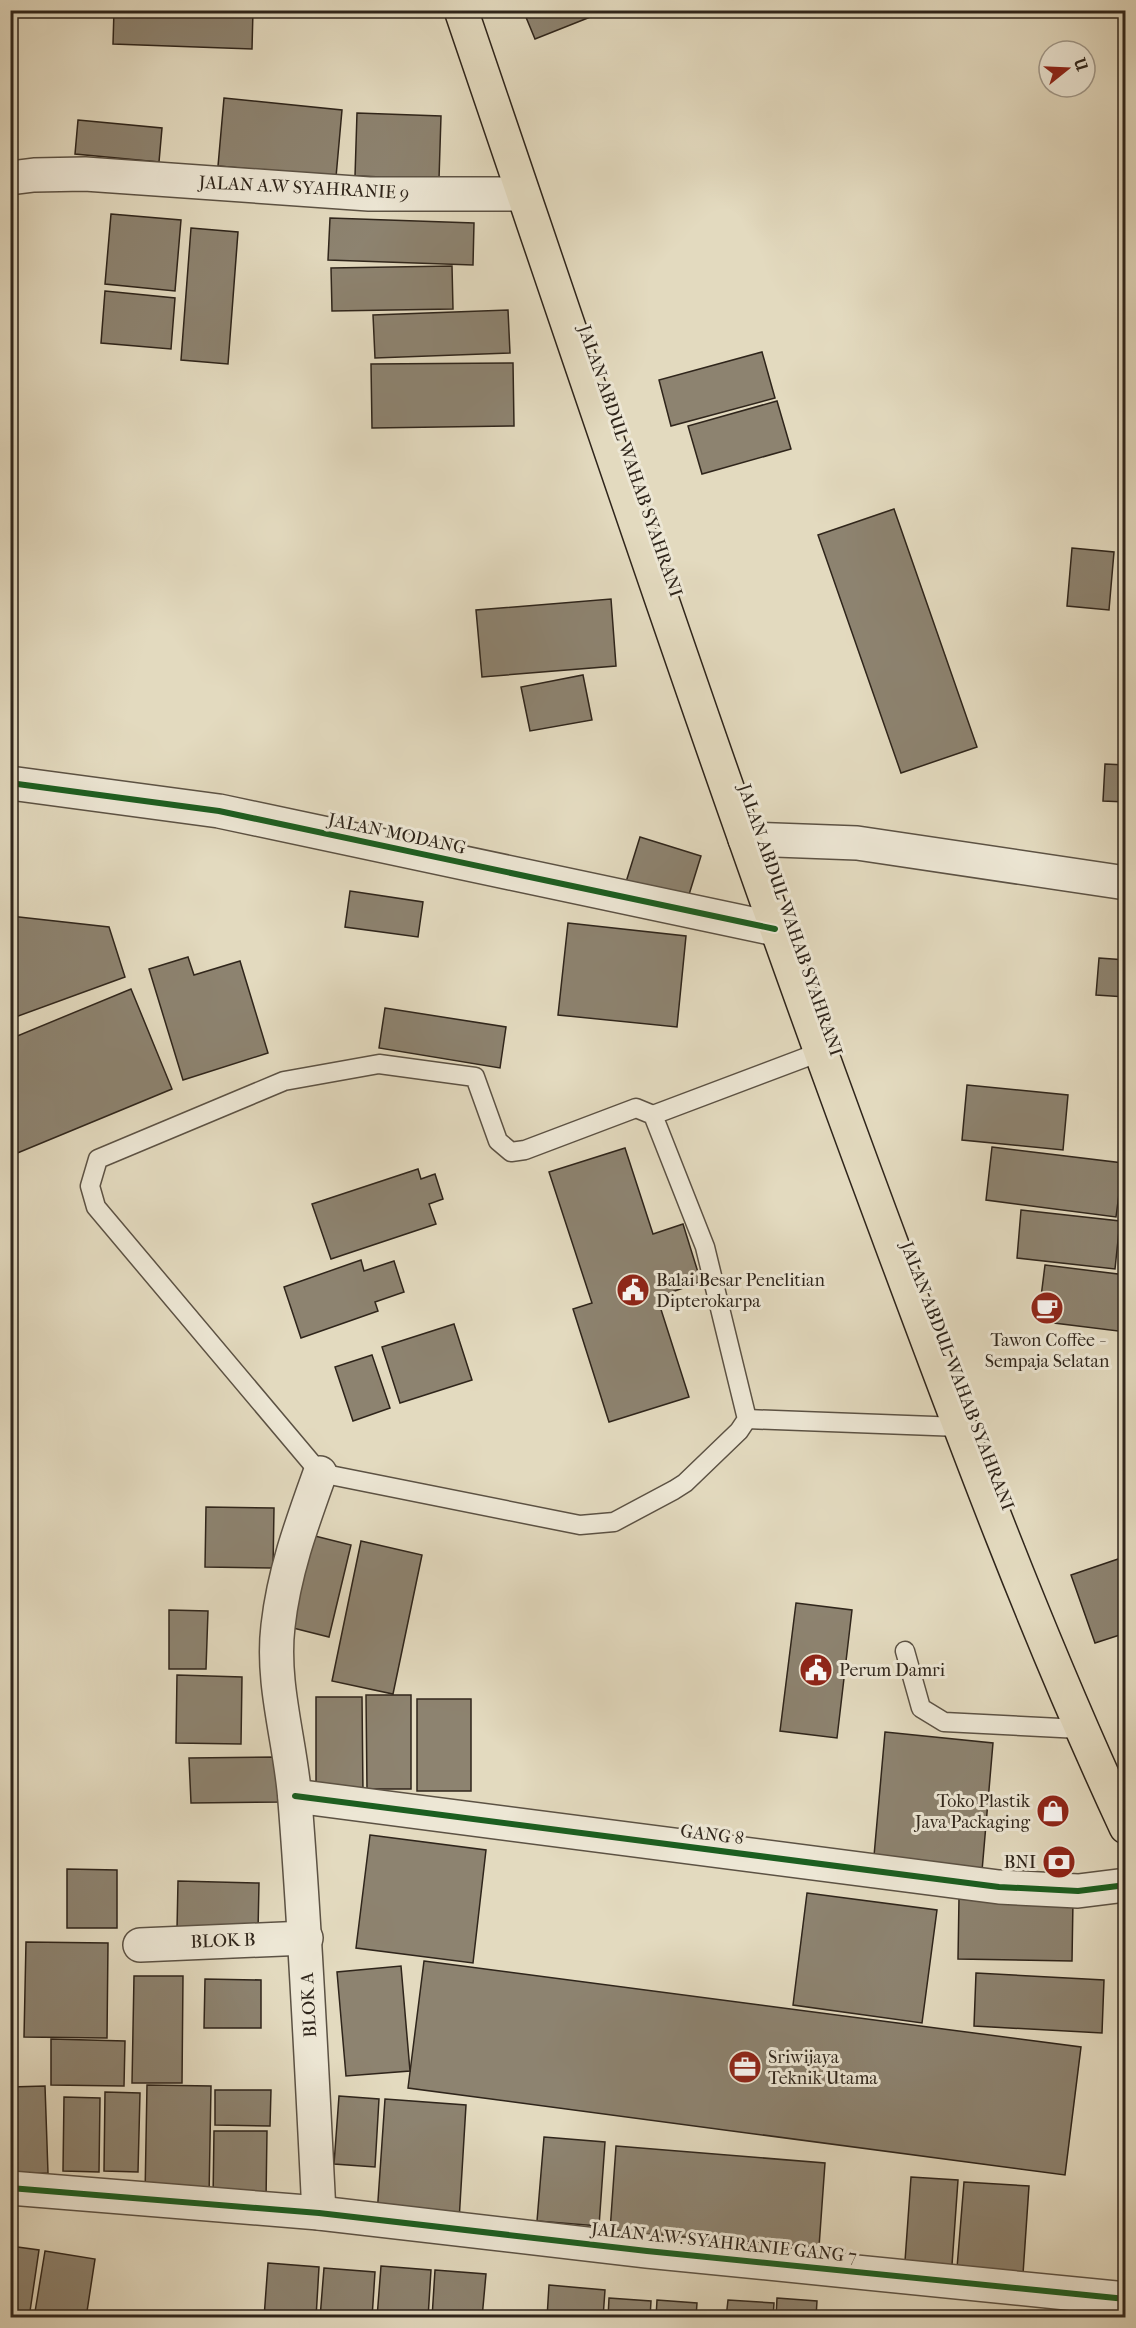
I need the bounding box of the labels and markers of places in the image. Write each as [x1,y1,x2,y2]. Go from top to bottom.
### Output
place label: Balai Besar Penelitian Dipterokarpa [656,1270,825,1312]
public building icon: Balai Besar Penelitian Dipterokarpa [615,1272,651,1308]
cafe icon: Tawon Coffee - Sempaja Selatan [1029,1290,1065,1326]
place label: Tawon Coffee - Sempaja Selatan [985,1330,1110,1372]
public building icon: Perum Damri [798,1652,834,1688]
place label: Perum Damri [839,1660,946,1681]
place label: Toko Plastik Java Packaging [913,1791,1031,1833]
shop icon: Toko Plastik Java Packaging [1035,1793,1071,1829]
bank icon: BNI [1041,1844,1077,1880]
place label: BNI [1004,1852,1036,1873]
place label: Sriwijaya Teknik Utama [768,2047,878,2089]
office icon: Sriwijaya Teknik Utama [727,2049,763,2085]

